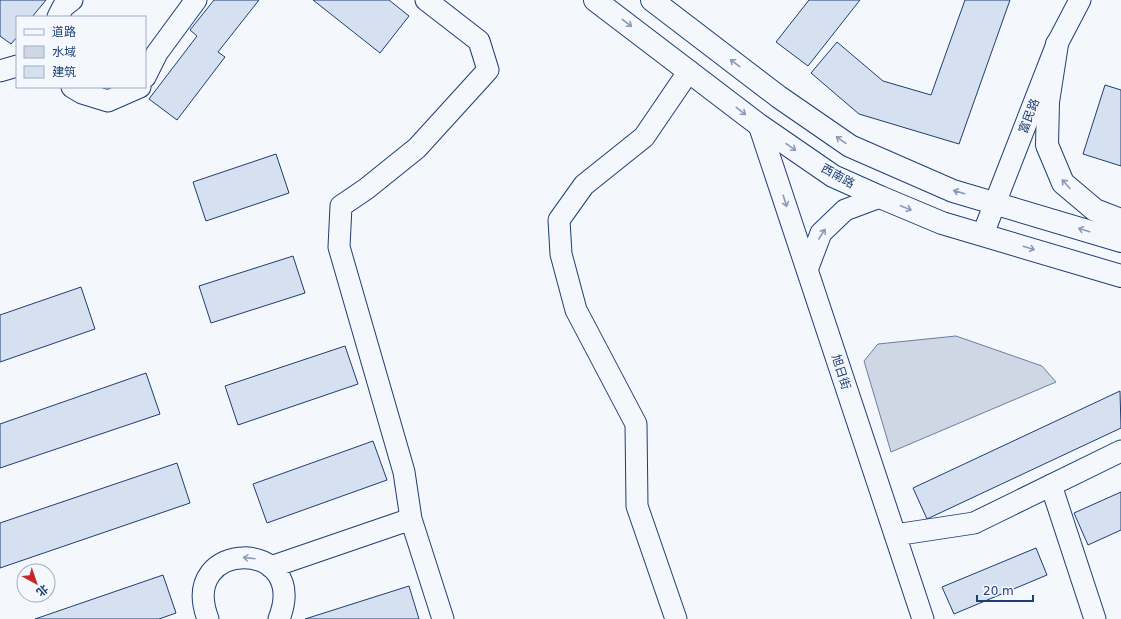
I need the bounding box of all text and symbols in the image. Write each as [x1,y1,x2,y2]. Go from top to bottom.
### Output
legend [16,16,146,88]
one-way arrow [621,19,632,28]
text: 道路 [52,25,76,39]
text: 水域 [52,45,76,59]
one-way arrow [730,59,741,68]
text: 建筑 [52,65,76,79]
street label: 富民路 [1016,97,1042,135]
one-way arrow [736,106,747,115]
one-way arrow [835,136,846,144]
one-way arrow [786,143,797,151]
street label: 西南路 [819,161,857,191]
one-way arrow [1061,179,1070,189]
one-way arrow [953,188,966,196]
one-way arrow [781,195,789,207]
one-way arrow [899,204,911,212]
one-way arrow [1077,226,1090,233]
one-way arrow [818,229,826,240]
one-way arrow [1022,245,1035,252]
street label: 旭日街 [829,353,853,391]
one-way arrow [243,555,256,562]
north arrow [16,563,56,603]
scale bar [977,577,1033,603]
text: 北 [34,582,50,599]
text: 20 m [983,584,1014,598]

